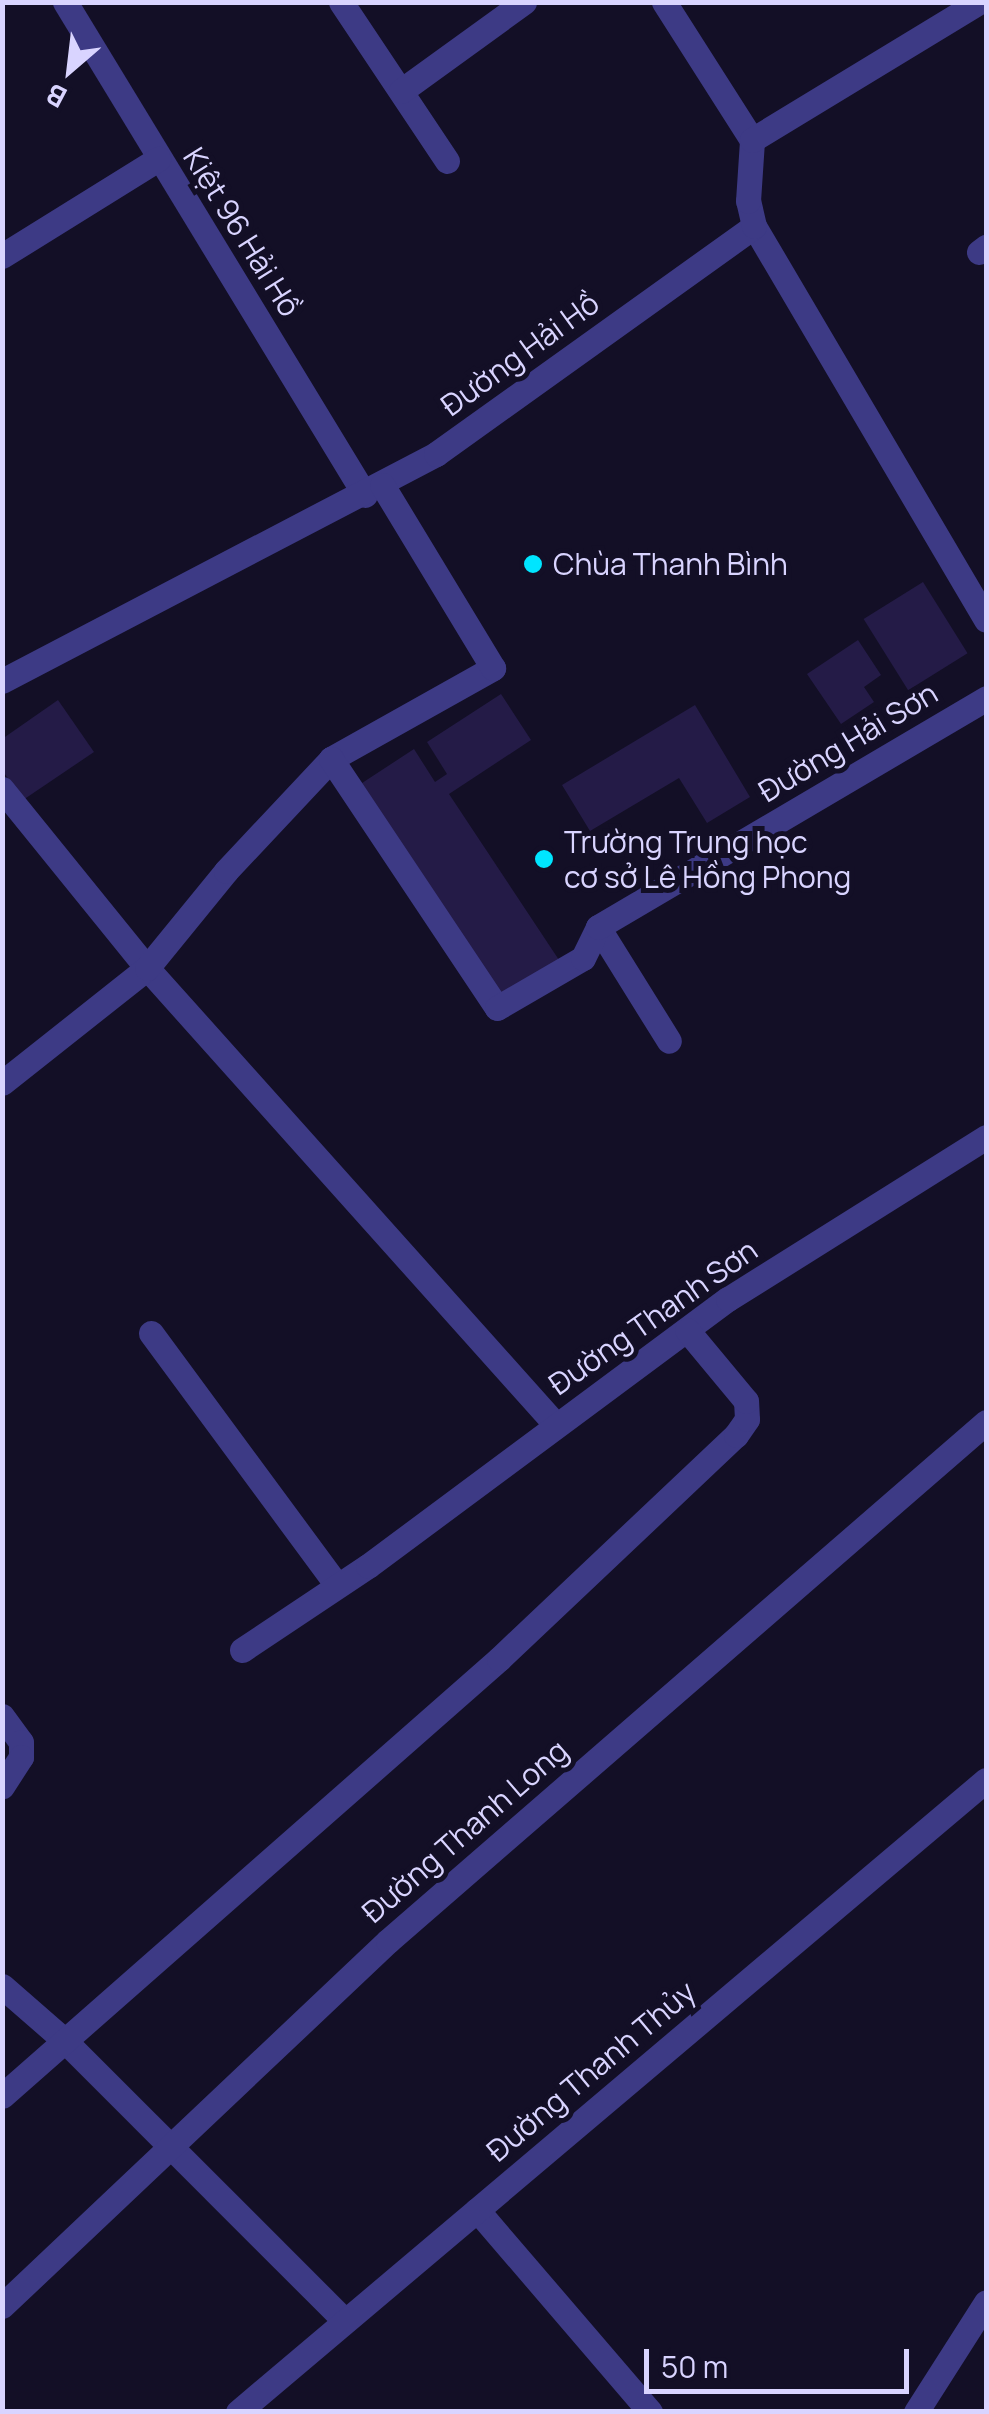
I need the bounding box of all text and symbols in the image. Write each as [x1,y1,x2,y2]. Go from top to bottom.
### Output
north arrow [20,20,120,120]
text: B [39,76,73,117]
street label: Kiệt 96 Hải Hồ [176,141,308,323]
street label: Đường Hải Hồ [434,285,606,423]
place label: Chùa Thanh Bình [553,546,788,582]
marker: Chùa Thanh Bình [522,553,544,575]
street label: Đường Hải Sơn [752,675,944,809]
place label: Trường Trung học cơ sở Lê Hồng Phong [564,824,851,894]
marker: Trường Trung học cơ sở Lê Hồng Phong [533,848,555,870]
street label: Đường Thanh Sơn [542,1232,764,1402]
street label: Đường Thanh Long [355,1732,575,1930]
street label: Đường Thanh Thủy [479,1973,703,2169]
scale bar [649,2329,914,2391]
text: 50 m [661,2346,728,2387]

